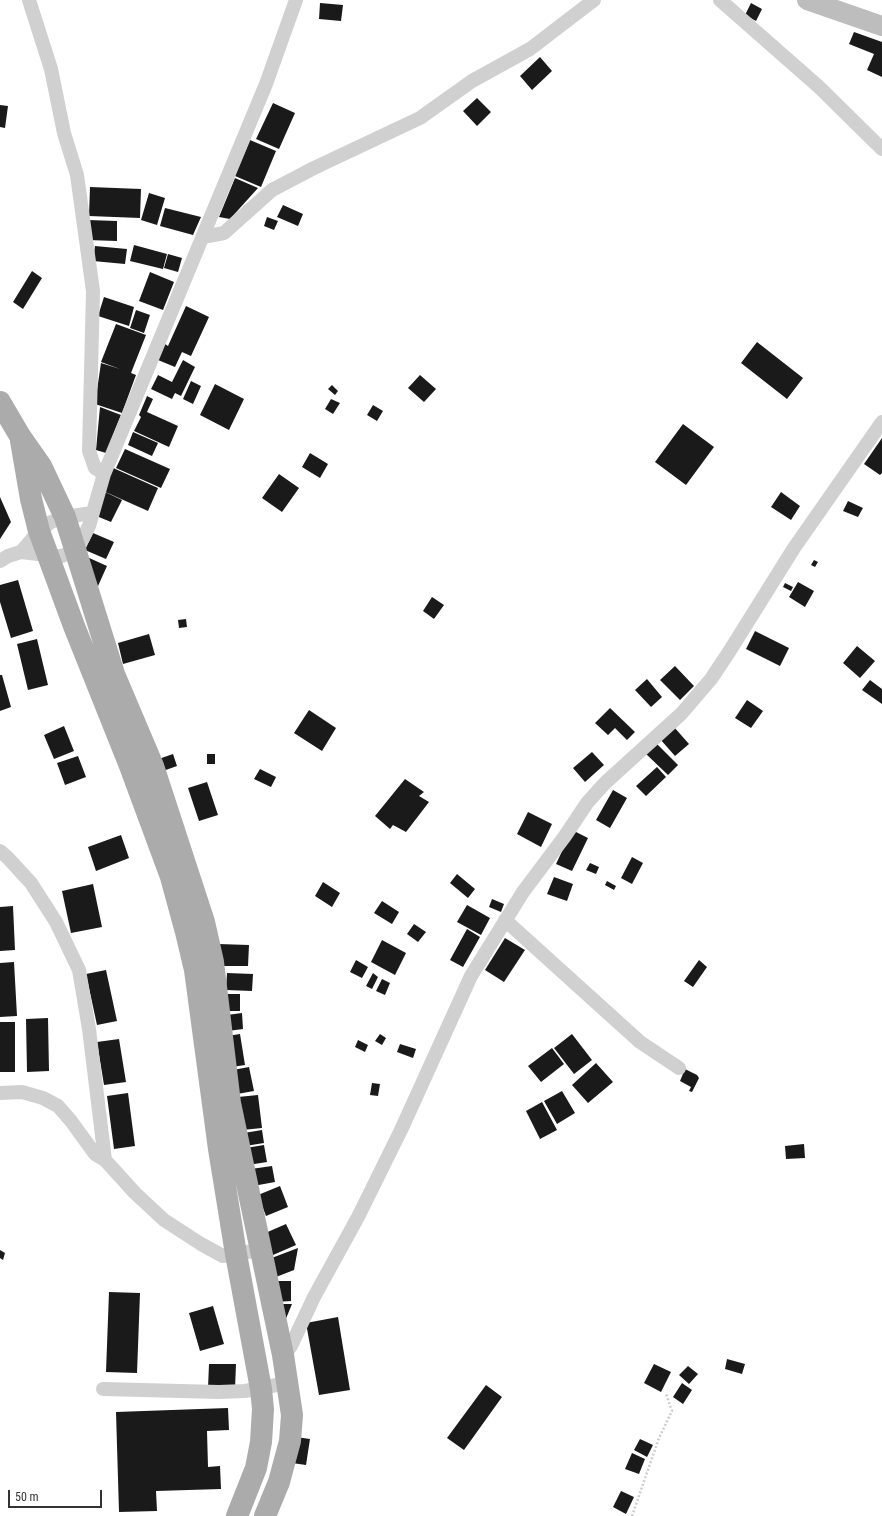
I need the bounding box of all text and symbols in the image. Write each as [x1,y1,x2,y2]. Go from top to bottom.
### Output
scale bar [10,1482,104,1508]
text: 50 m [15,1490,39,1504]

